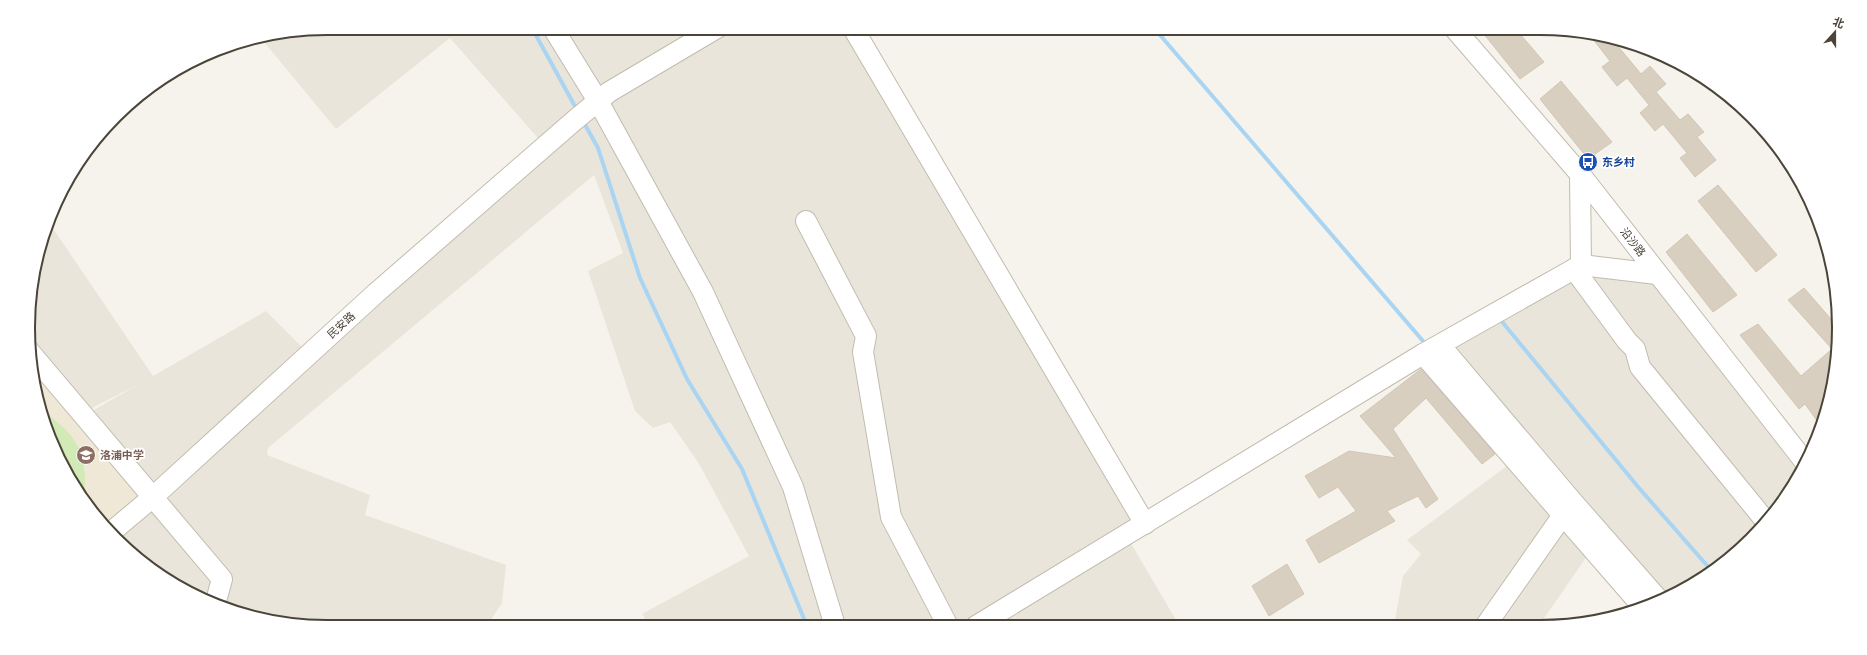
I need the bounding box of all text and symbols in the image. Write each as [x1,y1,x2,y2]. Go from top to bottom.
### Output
north arrow [1815,12,1855,52]
text: 北 [1831,14,1846,31]
bus stop icon: 东乡村 [1577,151,1599,173]
place label: 东乡村 [1602,155,1635,169]
street label: 沿沙路 [1617,225,1649,259]
street label: 民安路 [324,309,358,341]
school or university icon: 洛浦中学 [75,444,97,466]
place label: 洛浦中学 [100,448,144,462]

